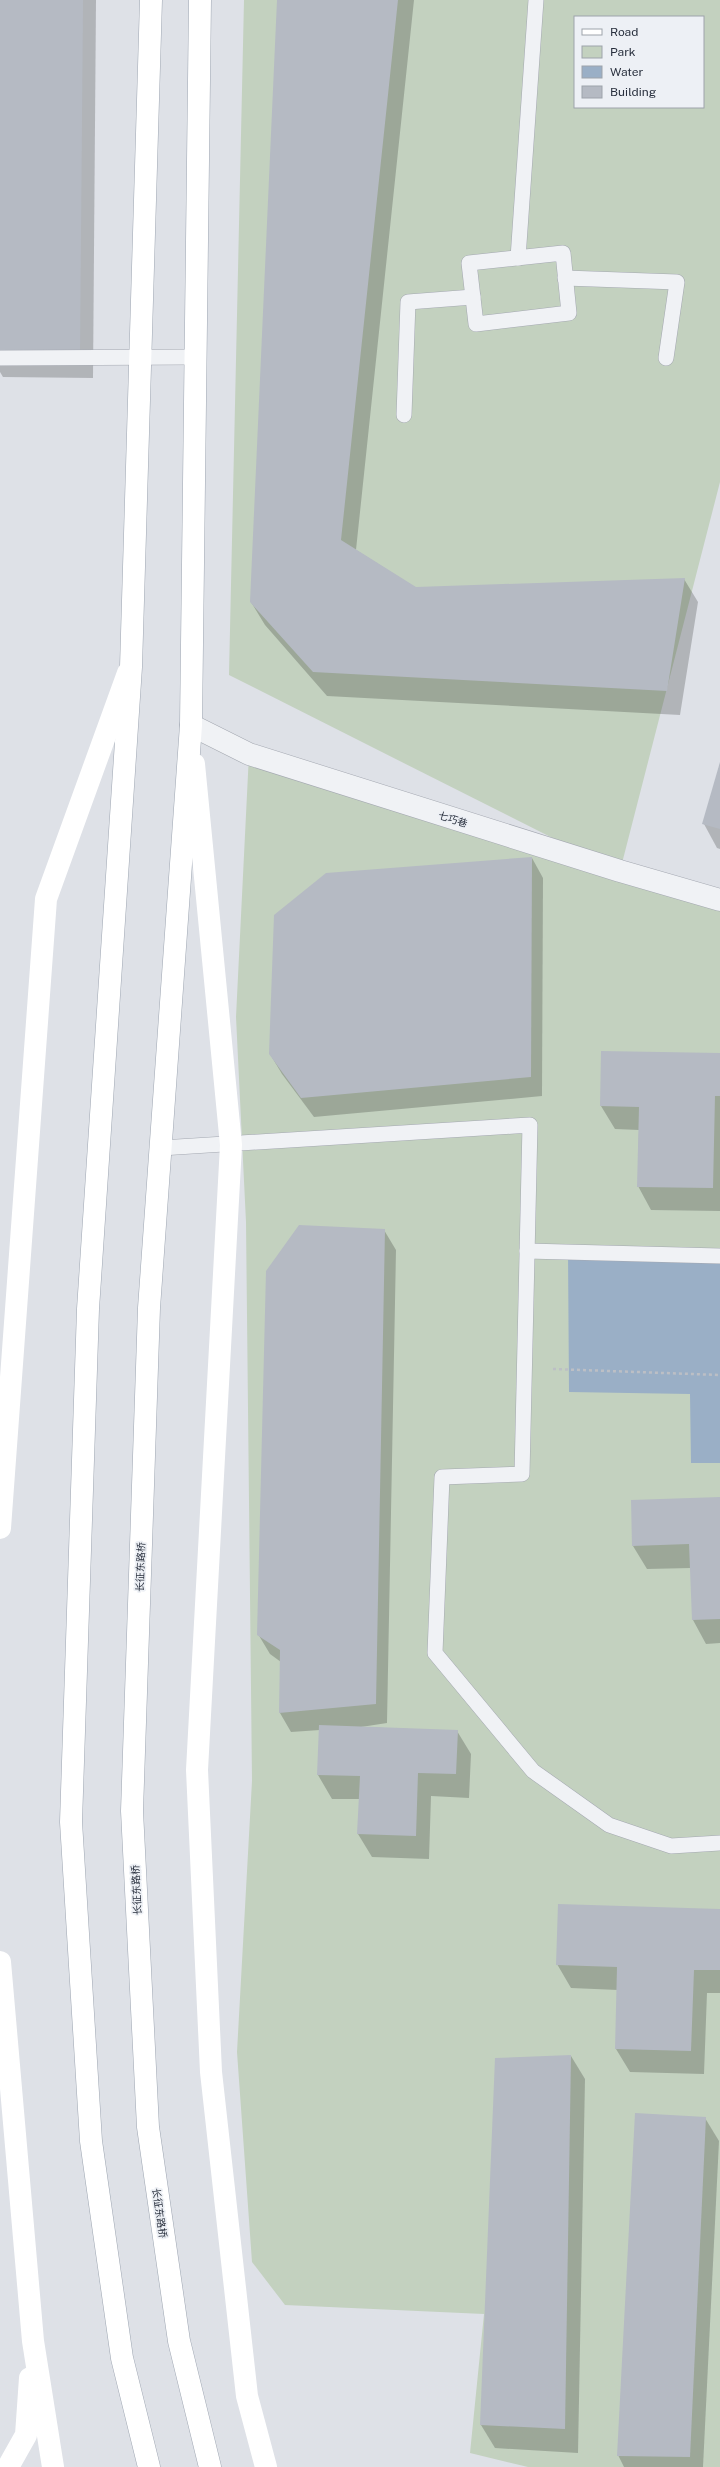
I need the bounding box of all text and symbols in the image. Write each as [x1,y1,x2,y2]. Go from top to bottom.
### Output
legend [574,16,704,108]
text: Road [610,25,638,39]
text: Park [610,45,636,59]
text: Water [610,65,644,79]
text: Building [610,85,656,99]
street label: 七巧巷 [437,809,469,829]
street label: 长征东路桥 [133,1542,147,1592]
street label: 长征东路桥 [129,1865,143,1915]
street label: 长征东路桥 [151,2187,169,2239]

